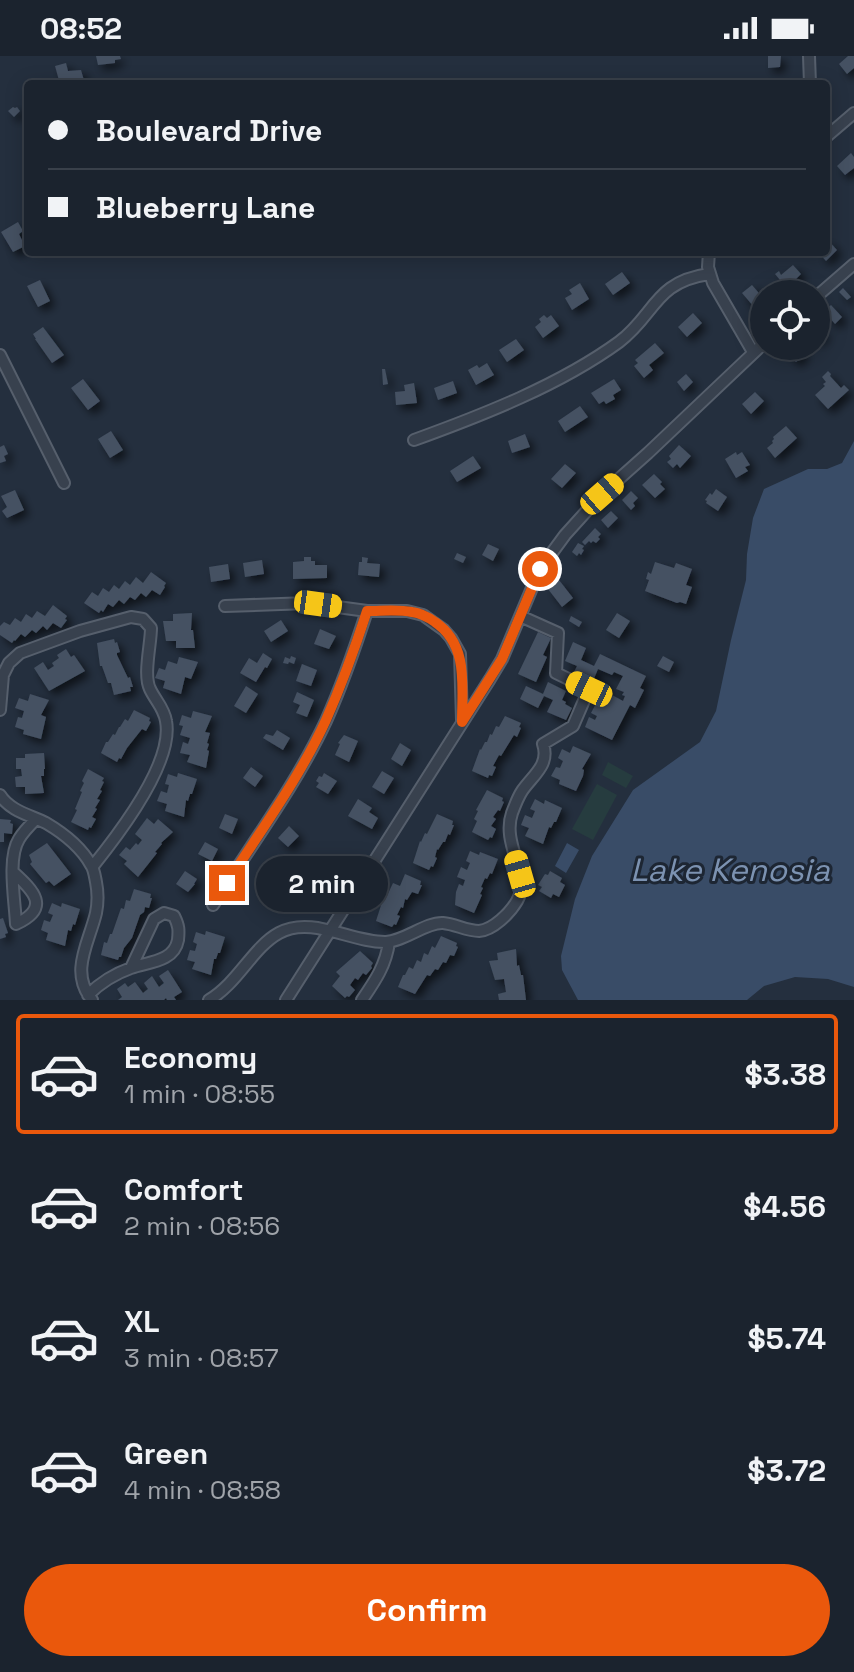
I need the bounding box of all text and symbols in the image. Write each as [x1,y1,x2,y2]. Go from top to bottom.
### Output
text: 08:52 [40,9,122,48]
text: Boulevard Drive [96,111,322,150]
text: Blueberry Lane [96,188,315,227]
map controls [750,280,830,360]
button: locate [750,280,830,360]
car [576,469,628,519]
route start [522,551,558,587]
car [293,589,343,619]
car [562,668,616,710]
car [502,848,538,900]
water label: Lake Kenosia [630,850,830,890]
callout: 2 min [255,855,387,911]
route end [209,865,245,901]
text: 2 min [288,867,356,901]
icon: car [28,1038,100,1110]
text: Economy [124,1038,257,1077]
text: $3.38 [744,1055,826,1094]
text: 1 min · 08:55 [124,1077,275,1111]
icon: car [28,1170,100,1242]
text: Comfort [124,1170,243,1209]
text: $4.56 [743,1187,826,1226]
text: 2 min · 08:56 [124,1209,280,1243]
icon: car [28,1302,100,1374]
text: XL [124,1302,160,1341]
text: $5.74 [748,1319,826,1358]
text: 3 min · 08:57 [124,1341,279,1375]
icon: car [28,1434,100,1506]
text: Green [124,1434,208,1473]
text: $3.72 [747,1451,826,1490]
text: 4 min · 08:58 [124,1473,281,1507]
button: Confirm [24,1564,830,1656]

